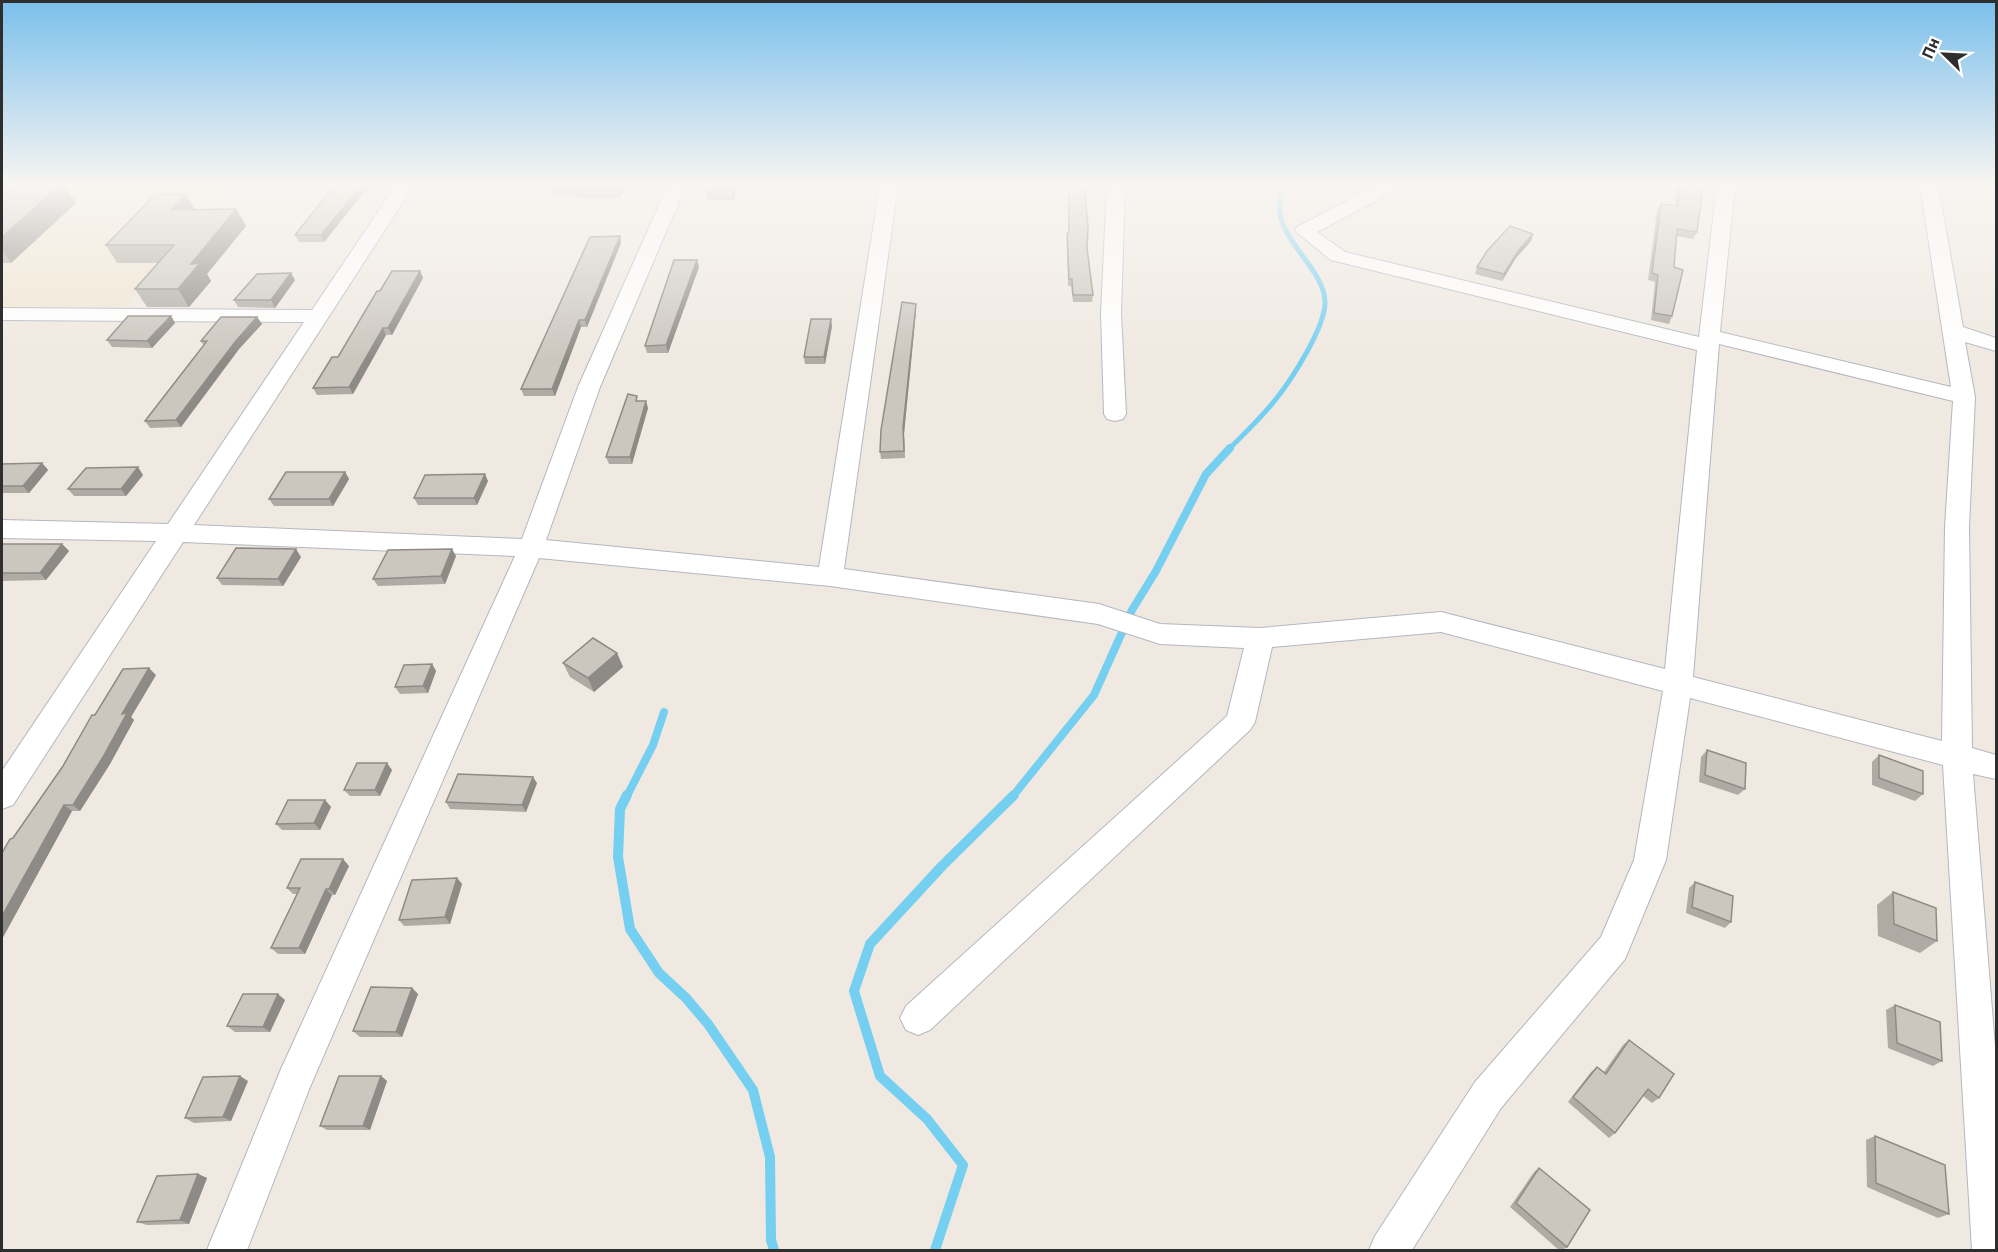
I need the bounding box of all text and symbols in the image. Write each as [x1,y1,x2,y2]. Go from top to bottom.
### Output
north arrow [1914,24,1974,84]
text: Пн [1917,34,1944,62]

